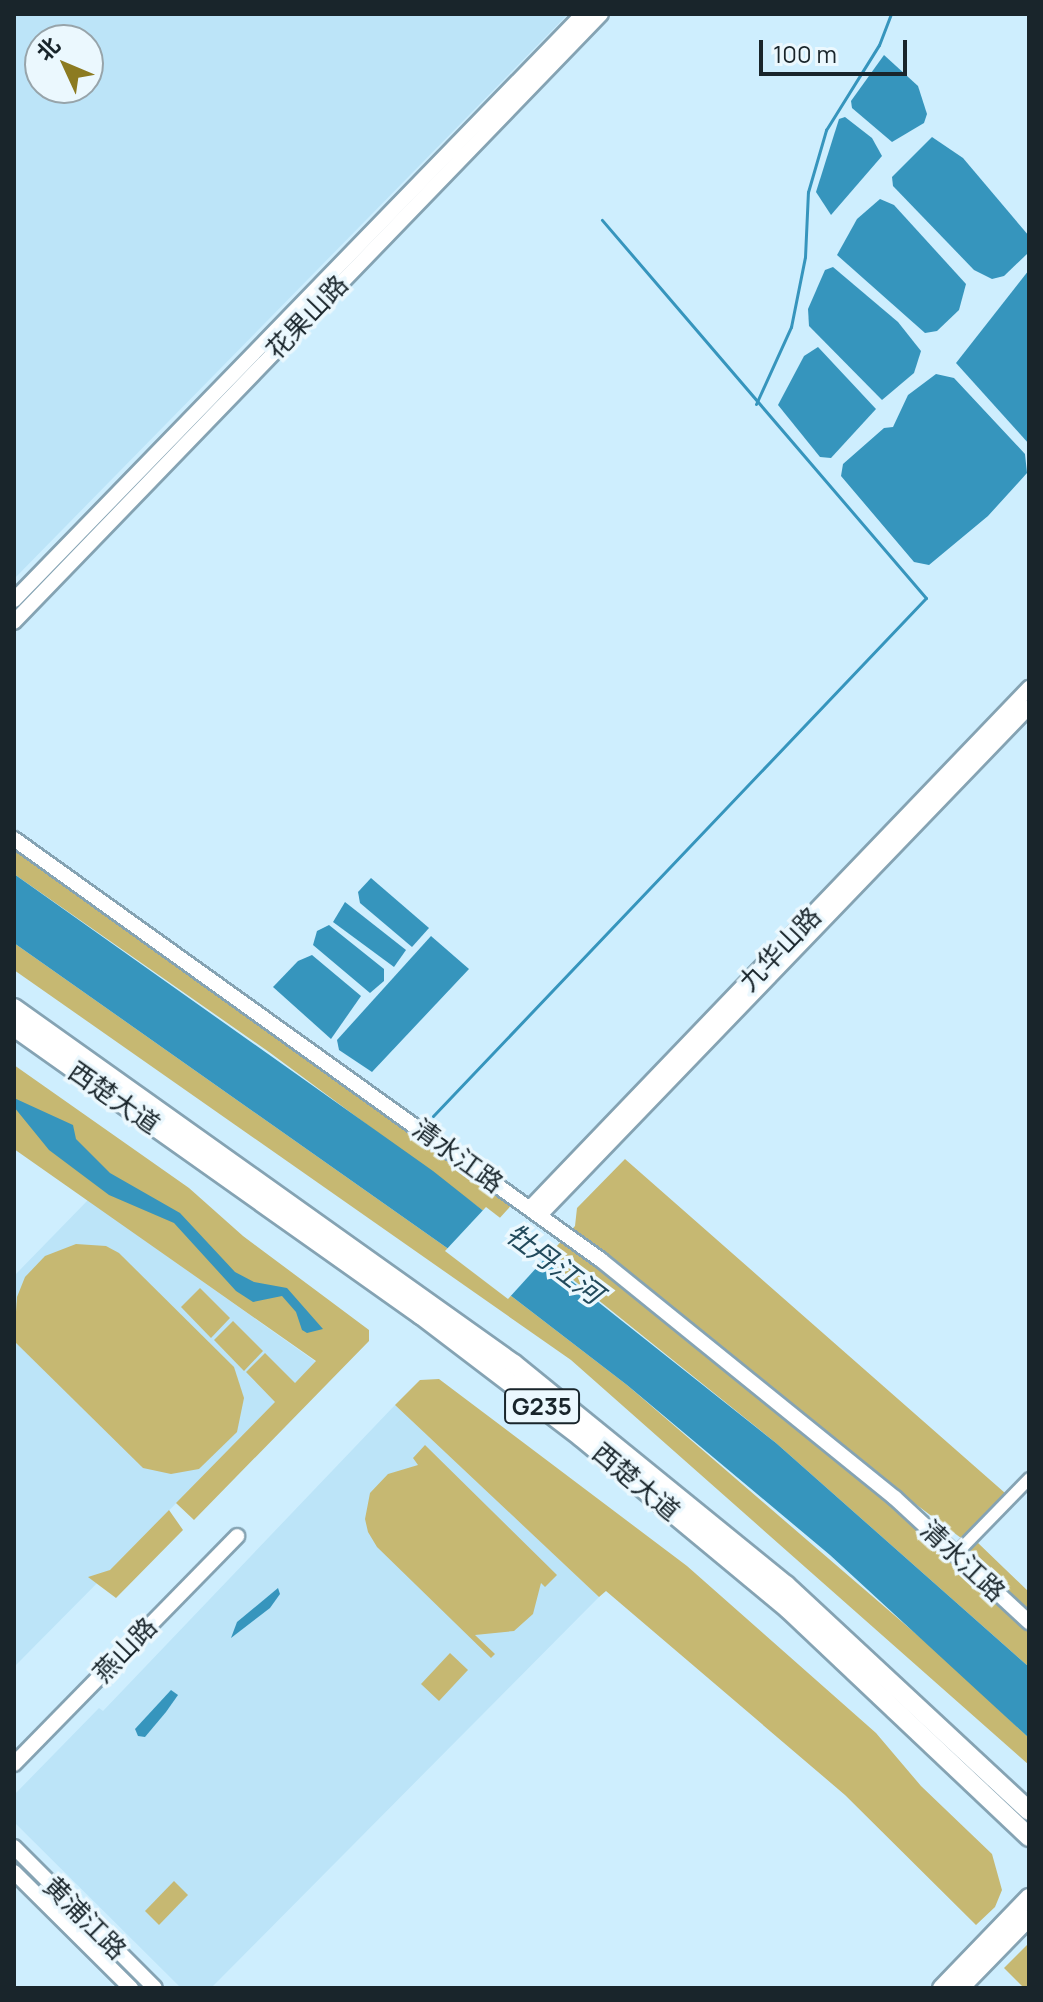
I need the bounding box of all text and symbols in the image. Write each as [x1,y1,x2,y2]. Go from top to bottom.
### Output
north arrow [24,24,104,104]
scale bar [763,24,911,74]
text: 北 [30,30,67,67]
text: 100 m [773,37,837,70]
street label: 花果山路 [260,269,354,365]
street label: 九华山路 [733,901,827,997]
street label: 西楚大道 [62,1055,166,1141]
street label: 清水江路 [407,1113,509,1199]
water label: 牡丹江河 [500,1216,610,1310]
road number: G235 [504,1386,580,1426]
street label: 西楚大道 [586,1437,686,1527]
street label: 清水江路 [914,1514,1012,1608]
street label: 燕山路 [87,1611,163,1689]
street label: 黄浦江路 [37,1870,133,1966]

